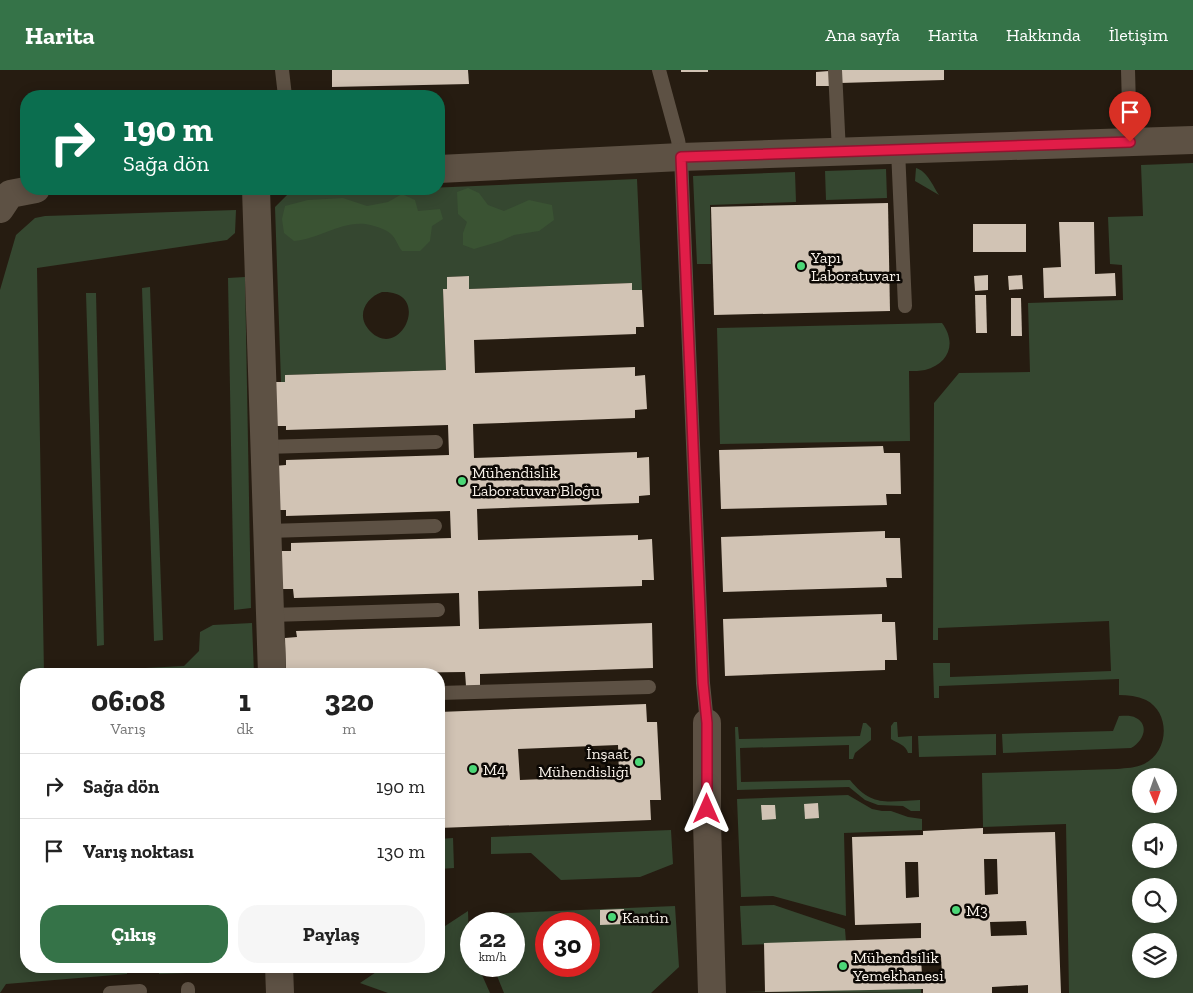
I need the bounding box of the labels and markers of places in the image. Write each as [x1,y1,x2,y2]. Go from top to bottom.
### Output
pin [1109,91,1151,142]
place label: Yapı Laboratuvarı [810,248,901,285]
marker: Yapı Laboratuvarı [795,260,807,272]
place label: Mühendislik Laboratuvar Bloğu [472,463,600,500]
marker: Mühendislik Laboratuvar Bloğu [456,475,468,487]
place label: İnşaat Mühendisliği [538,744,630,781]
marker: İnşaat Mühendisliği [633,756,645,768]
place label: M4 [483,760,506,779]
marker: M4 [467,763,479,775]
place label: M3 [966,901,988,920]
marker: M3 [950,904,962,916]
place label: Kantin [622,908,670,927]
marker: Kantin [606,911,618,923]
place label: Mühendsilik Yemekhanesi [852,948,944,985]
marker: Mühendsilik Yemekhanesi [837,960,849,972]

